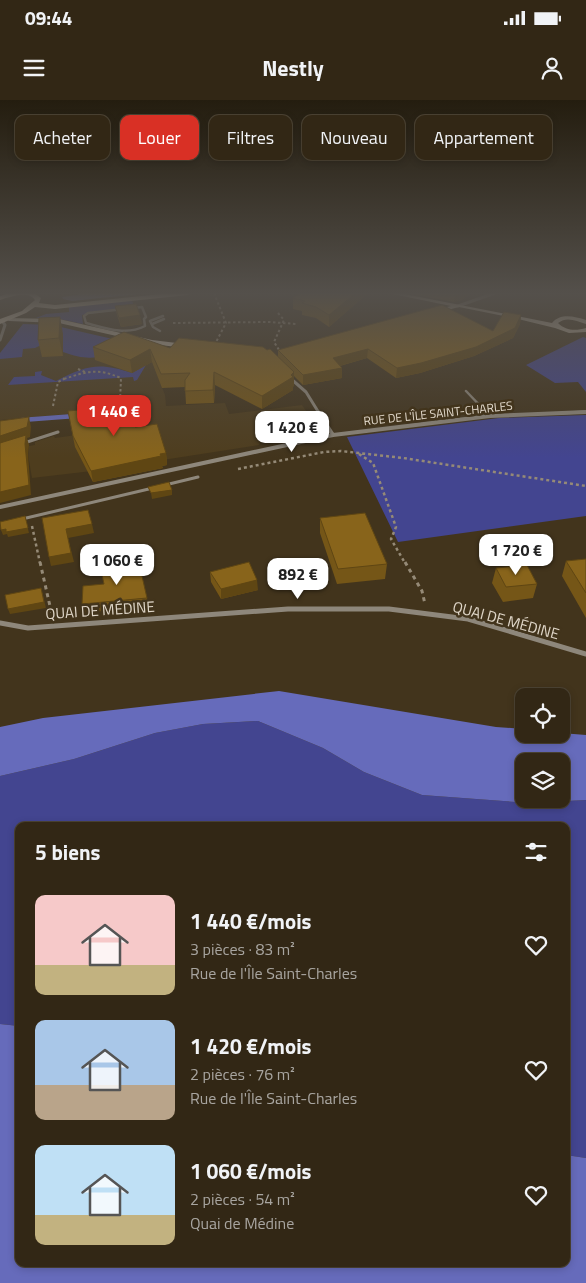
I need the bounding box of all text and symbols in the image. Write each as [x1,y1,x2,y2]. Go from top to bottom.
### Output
text: 09:44 [25,3,72,32]
text: Nestly [262,51,324,85]
icon: menu [20,54,48,82]
icon: person [538,54,566,82]
chip: Acheter [15,115,110,160]
chip: Louer [120,115,199,160]
chip: Filtres [209,115,292,160]
chip: Nouveau [302,115,405,160]
chip: Appartement [415,115,552,160]
pin: 1 440 € [68,394,160,437]
street label: RUE DE L'ÎLE SAINT-CHARLES [362,396,514,430]
text: 1 440 € [88,399,140,423]
pin: 1 420 € [246,410,338,453]
text: 1 420 € [266,415,318,439]
pin: 1 720 € [470,534,562,576]
text: 1 720 € [490,538,542,562]
pin: 1 060 € [71,544,163,586]
text: 1 060 € [91,548,143,572]
pin: 892 € [263,558,333,600]
text: 892 € [278,562,318,586]
street label: QUAI DE MÉDINE [45,595,155,625]
street label: QUAI DE MÉDINE [450,595,562,645]
map controls [515,688,570,808]
button: locate [515,688,570,743]
button: layers [515,753,570,808]
text: 5 biens [35,836,100,868]
icon: filters [522,838,550,866]
text: 1 440 €/mois [190,905,312,937]
icon: home [75,915,135,975]
icon: heart [522,931,550,959]
text: 3 pièces · 83 m² [190,937,295,961]
text: Rue de l'Île Saint-Charles [190,961,357,985]
text: 1 420 €/mois [190,1030,312,1062]
icon: home [75,1040,135,1100]
icon: heart [522,1056,550,1084]
text: 2 pièces · 76 m² [190,1062,295,1086]
text: Rue de l'Île Saint-Charles [190,1086,357,1110]
text: 1 060 €/mois [190,1155,312,1187]
icon: home [75,1165,135,1225]
icon: heart [522,1181,550,1209]
text: 2 pièces · 54 m² [190,1187,295,1211]
text: Quai de Médine [190,1211,294,1235]

